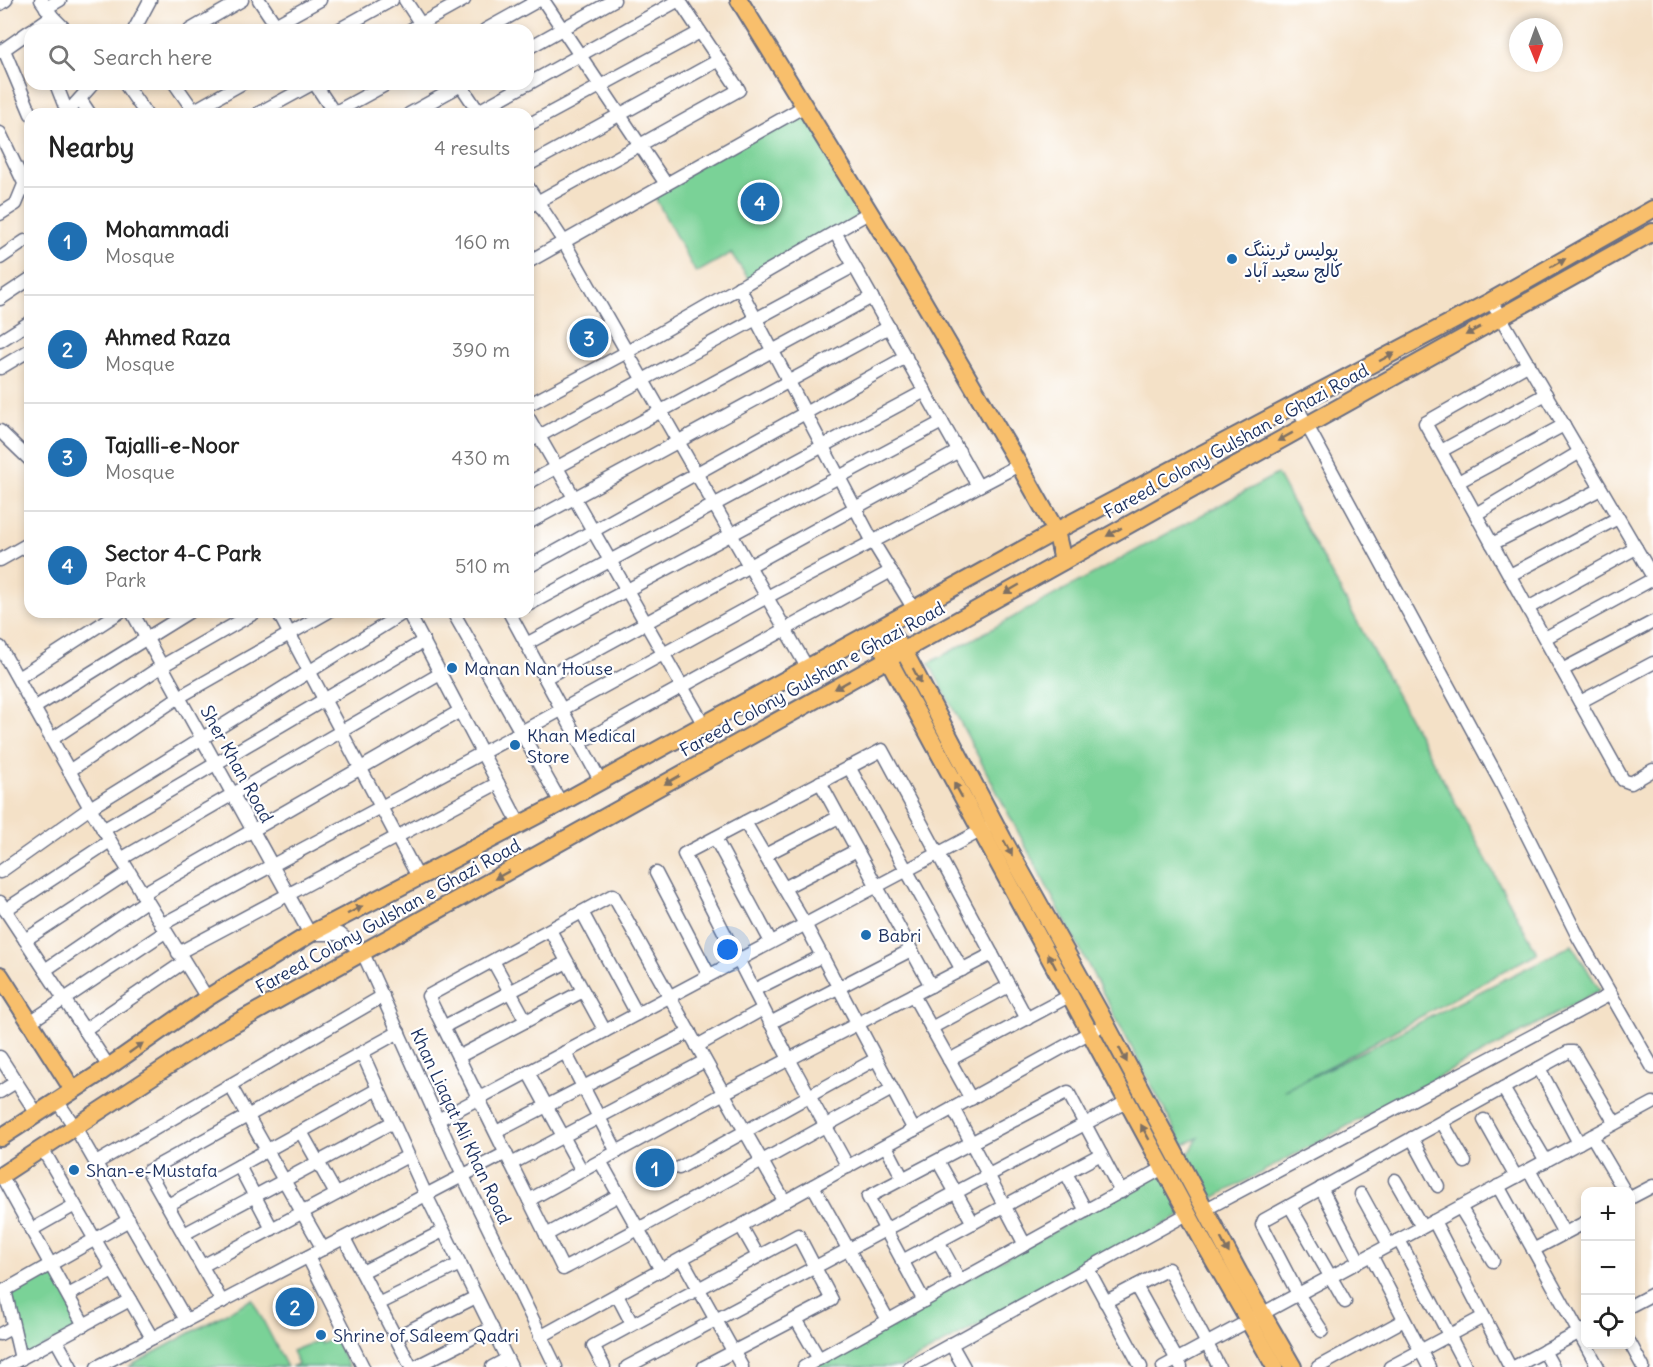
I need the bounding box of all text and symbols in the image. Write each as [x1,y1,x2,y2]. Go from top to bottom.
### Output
north arrow [1509,18,1563,72]
search box [24,24,534,90]
icon: search [45,41,78,74]
text: Search here [93,43,212,71]
text: Nearby [48,131,134,164]
text: 4 results [434,135,510,160]
pin: 4 [740,180,780,224]
text: Mohammadi [105,215,229,243]
text: 1 [64,229,71,254]
text: 160 m [455,229,510,254]
place label: پولیس ٹریننگ کالج سعید آباد [1244,238,1343,283]
text: Mosque [105,243,175,268]
marker: پولیس ٹریننگ کالج سعید آباد [1225,252,1239,266]
one-way arrow [1550,258,1567,268]
pin: 3 [570,316,608,360]
text: Ahmed Raza [105,323,231,351]
one-way arrow [1464,326,1481,336]
text: 2 [62,337,73,362]
text: 390 m [452,337,510,362]
text: Mosque [105,351,175,376]
one-way arrow [1378,352,1395,362]
street label: Fareed Colony Gulshan e Ghazi Road [1100,358,1373,524]
text: Tajalli-e-Noor [105,431,239,459]
one-way arrow [1276,431,1293,441]
text: 3 [62,445,73,470]
text: 430 m [452,445,510,470]
text: Mosque [105,459,175,484]
one-way arrow [1106,527,1123,537]
text: Sector 4-C Park [105,539,262,567]
text: 4 [62,553,73,578]
text: 510 m [455,553,510,578]
text: Park [105,567,146,592]
one-way arrow [1004,584,1020,595]
street label: Fareed Colony Gulshan e Ghazi Road [676,596,949,762]
place label: Manan Nan House [464,657,613,680]
marker: Manan Nan House [445,661,459,675]
one-way arrow [912,667,922,684]
one-way arrow [833,680,850,690]
street label: Sher Khan Road [195,701,279,827]
place label: Khan Medical Store [527,724,636,768]
marker: Khan Medical Store [508,738,522,752]
one-way arrow [663,775,680,785]
one-way arrow [954,781,964,798]
street label: Fareed Colony Gulshan e Ghazi Road [252,833,525,999]
one-way arrow [1003,840,1013,857]
one-way arrow [493,870,510,880]
one-way arrow [346,905,363,915]
place label: Babri [878,924,921,947]
marker: Babri [859,928,873,942]
your location [713,935,742,964]
one-way arrow [1047,952,1057,969]
street label: Khan Liaqat Ali Khan Road [405,1024,517,1228]
one-way arrow [128,1042,144,1054]
one-way arrow [1118,1047,1128,1064]
one-way arrow [1140,1123,1150,1140]
pin: 1 [636,1146,674,1190]
place label: Shan-e-Mustafa [86,1159,218,1182]
marker: Shan-e-Mustafa [67,1163,81,1177]
map controls [1581,1187,1635,1349]
button: + [1581,1187,1635,1241]
one-way arrow [1220,1237,1230,1254]
button: − [1581,1241,1635,1295]
pin: 2 [276,1284,314,1330]
button: locate [1581,1295,1635,1349]
place label: Shrine of Saleem Qadri [333,1324,519,1347]
marker: Shrine of Saleem Qadri [314,1328,328,1342]

